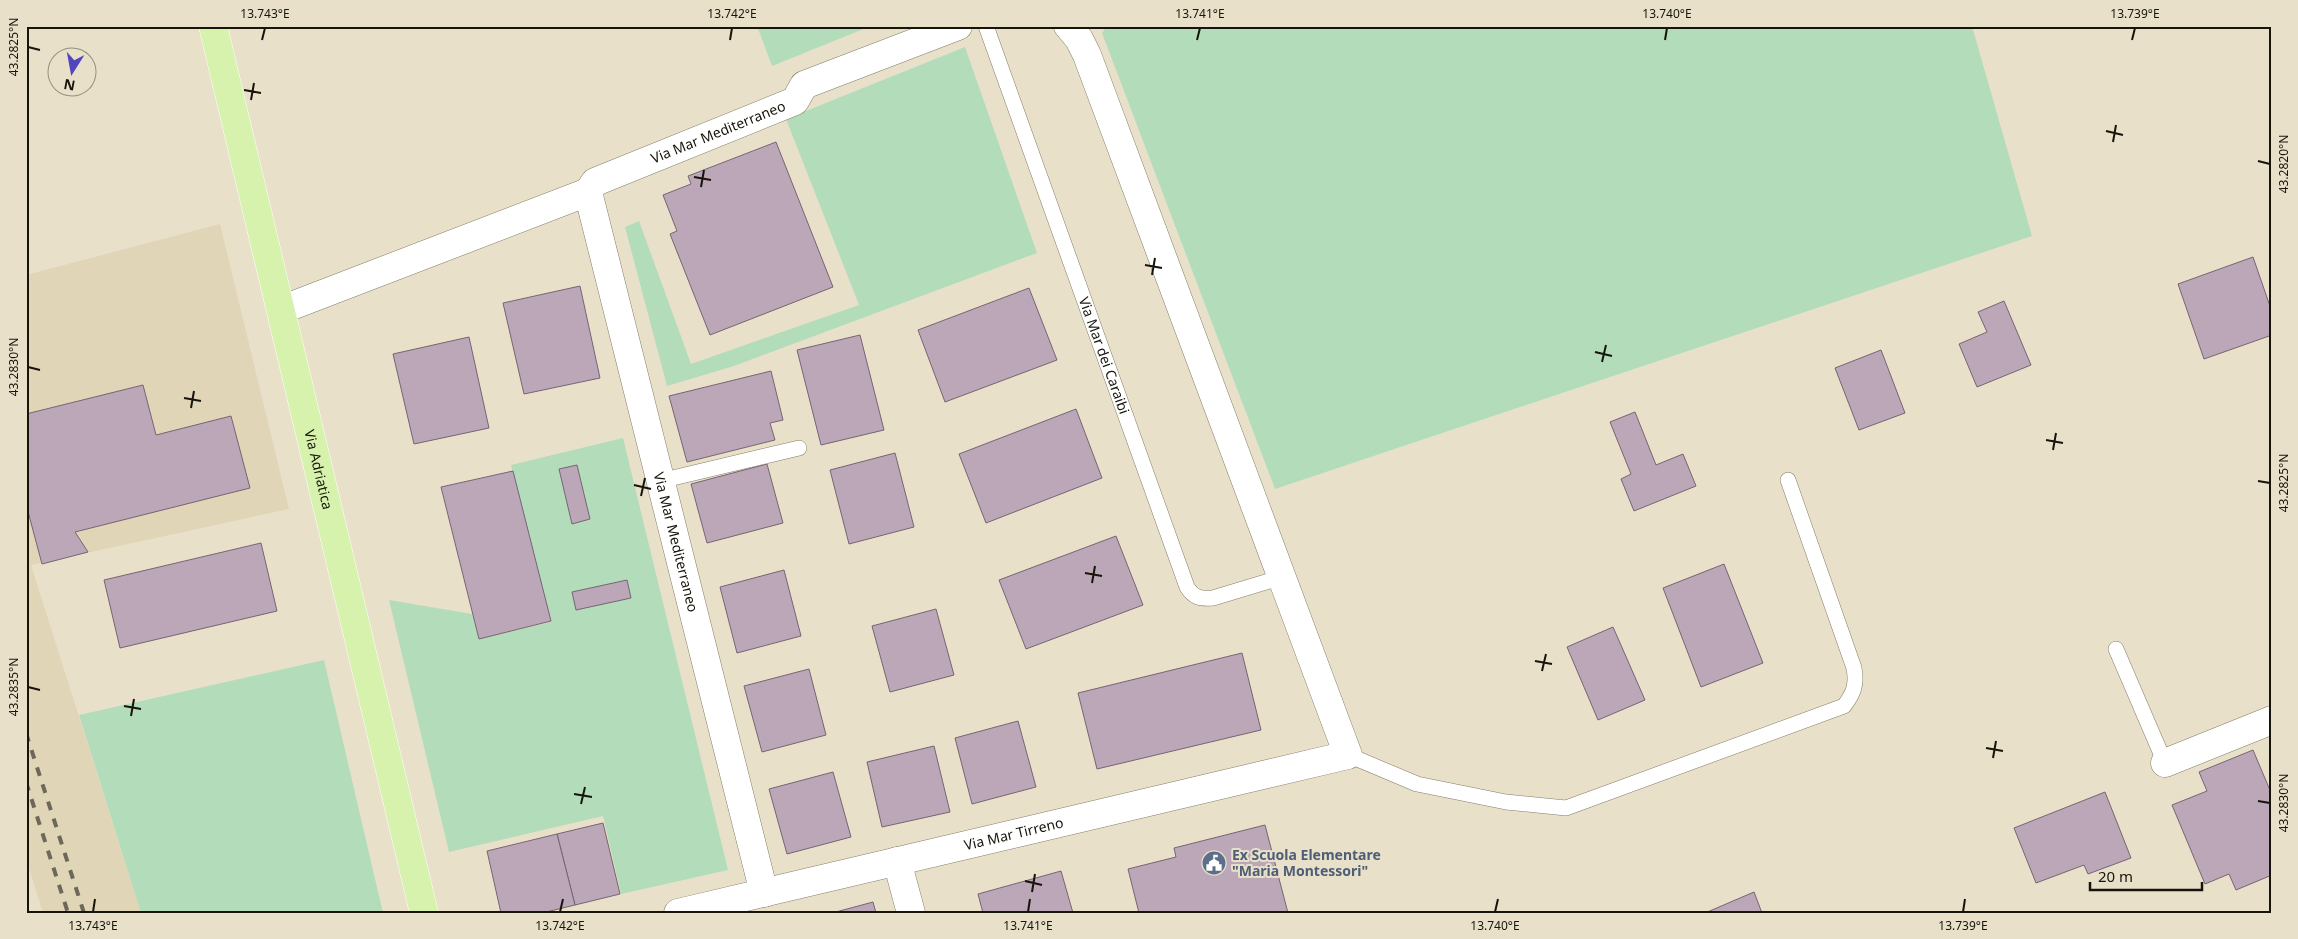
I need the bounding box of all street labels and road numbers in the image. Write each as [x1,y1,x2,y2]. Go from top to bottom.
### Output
street label: Via Mar Mediterraneo [648,96,788,167]
street label: Via Mar dei Caraibi [1075,294,1134,417]
street label: Via Adriatica [300,428,338,511]
street label: Via Mar Mediterraneo [650,470,703,614]
street label: Via Mar Tirreno [962,812,1065,854]

